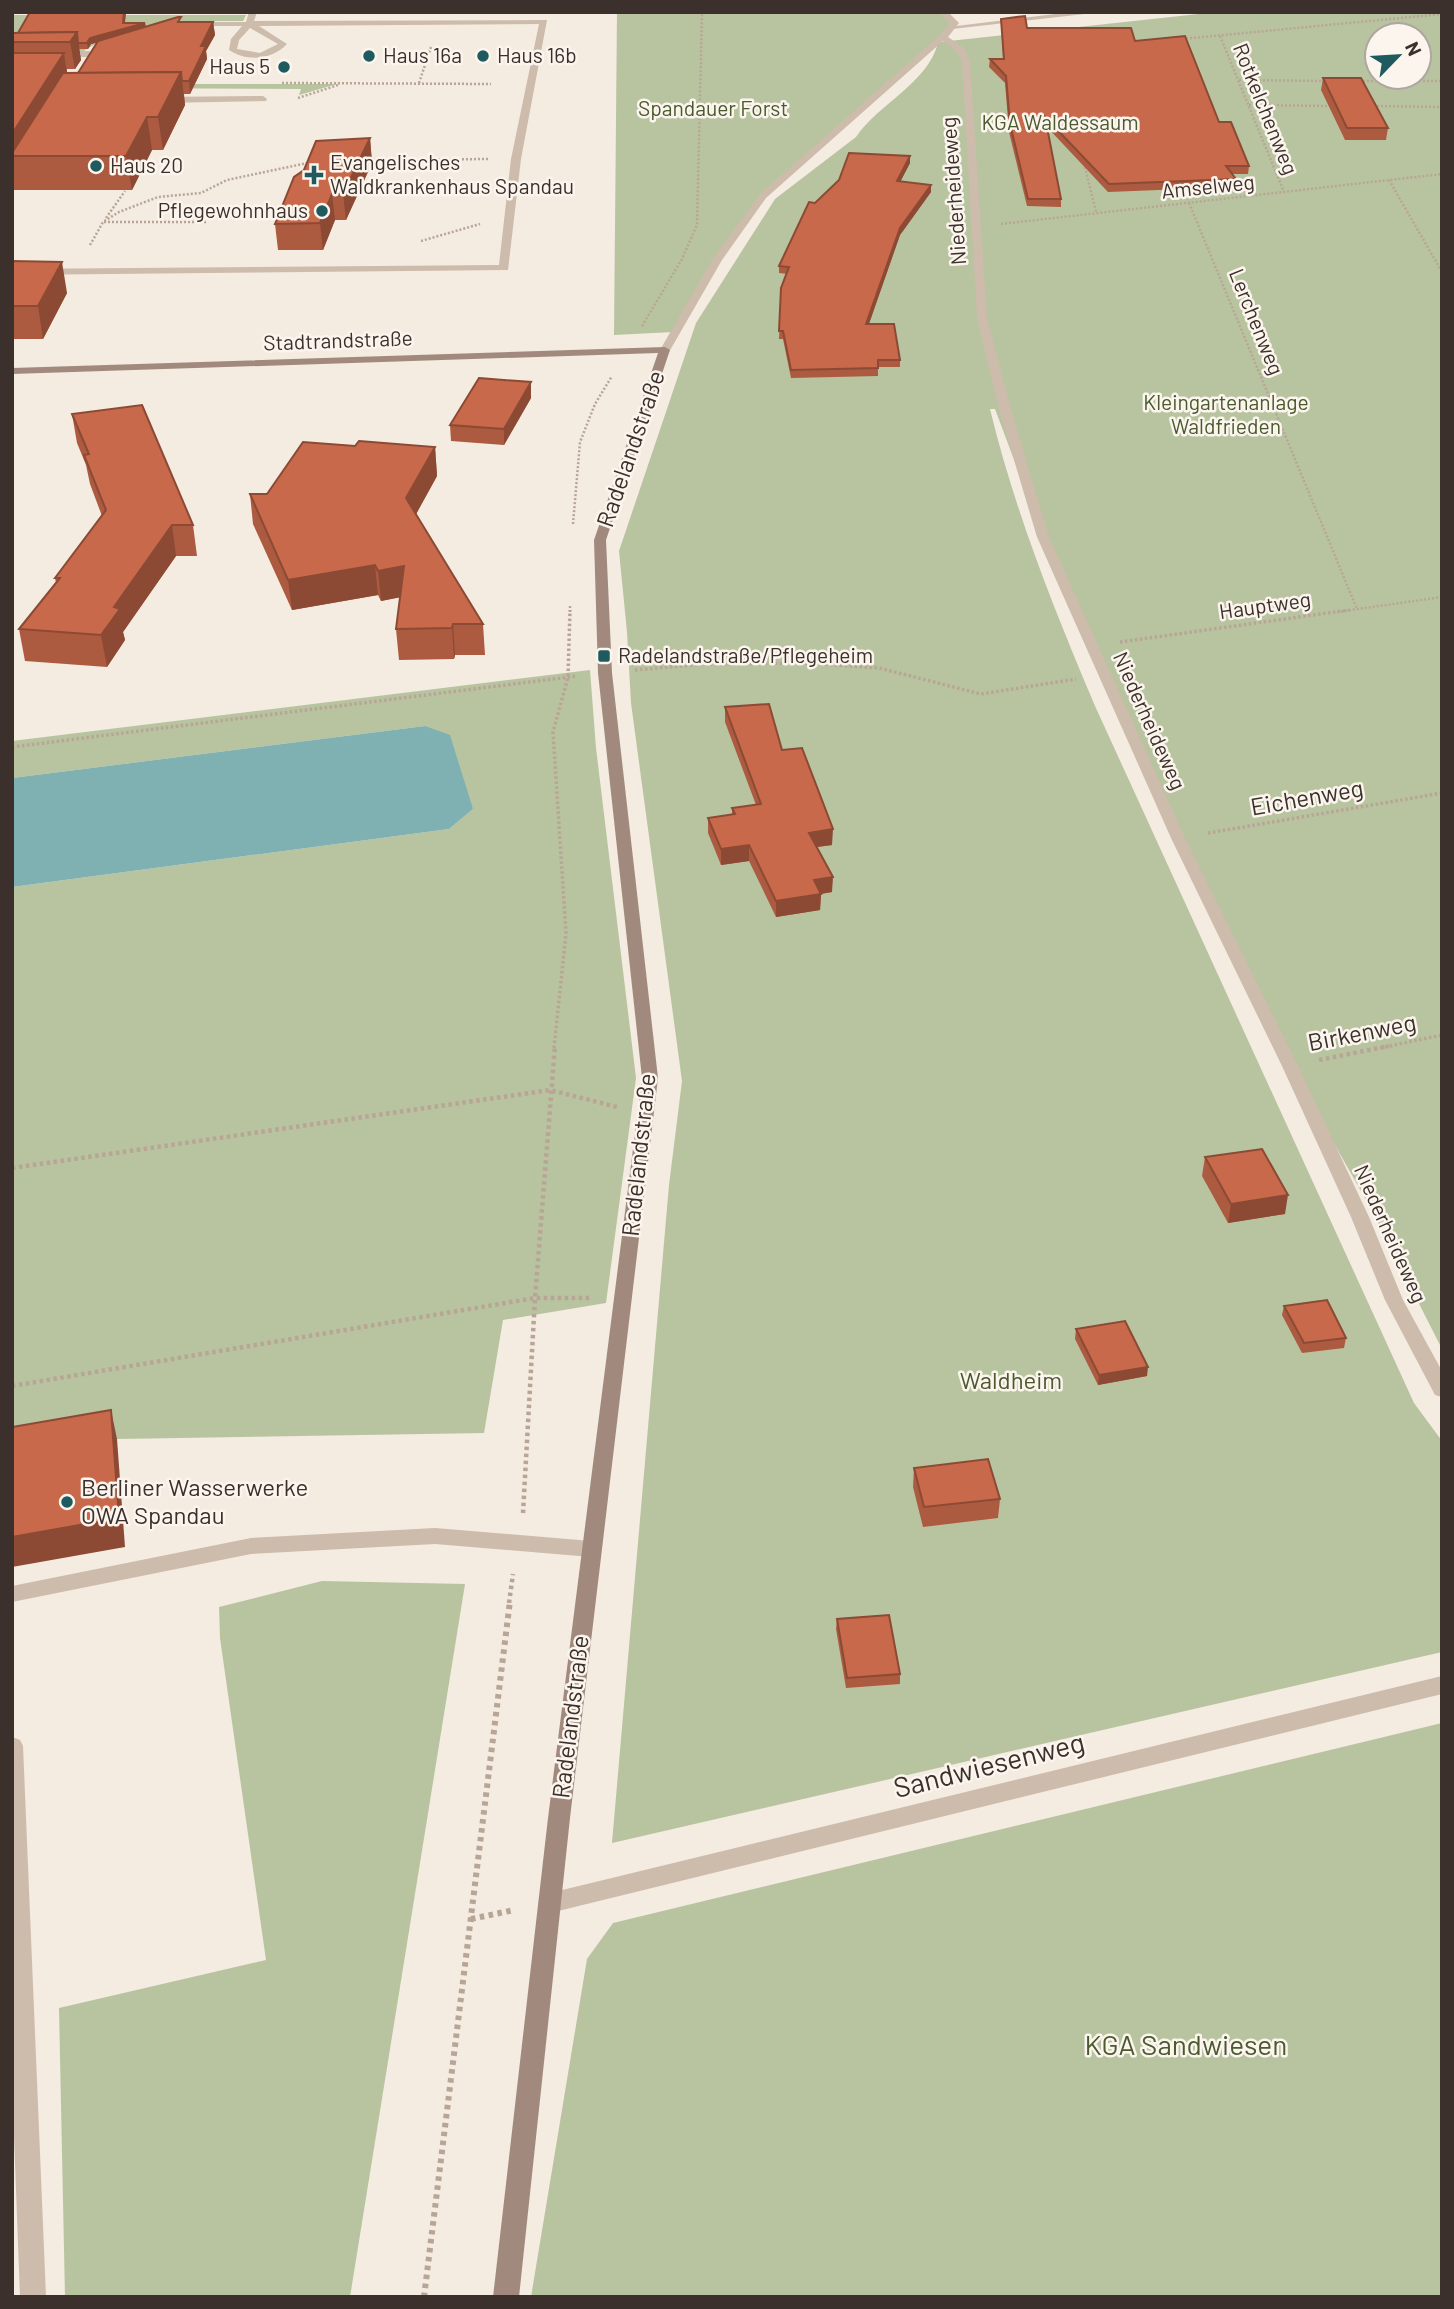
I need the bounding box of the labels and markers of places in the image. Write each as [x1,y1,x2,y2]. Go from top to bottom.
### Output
place label: Haus 16a [383,42,462,67]
place label: Haus 16b [497,42,577,67]
marker: Haus 16a [361,48,377,64]
marker: Haus 16b [475,48,491,64]
place label: Haus 5 [209,53,270,78]
marker: Haus 5 [276,59,292,75]
place label: Evangelisches Waldkrankenhaus Spandau [330,149,574,198]
place label: Haus 20 [110,152,183,177]
marker: Haus 20 [88,158,104,174]
marker: Evangelisches Waldkrankenhaus Spandau [304,165,324,185]
place label: Pflegewohnhaus [158,197,308,222]
marker: Pflegewohnhaus [314,203,330,219]
place label: Radelandstraße/Pflegeheim [618,642,873,667]
marker: Radelandstraße/Pflegeheim [596,648,612,664]
place label: Berliner Wasserwerke OWA Spandau [81,1472,308,1529]
marker: Berliner Wasserwerke OWA Spandau [59,1494,75,1510]

